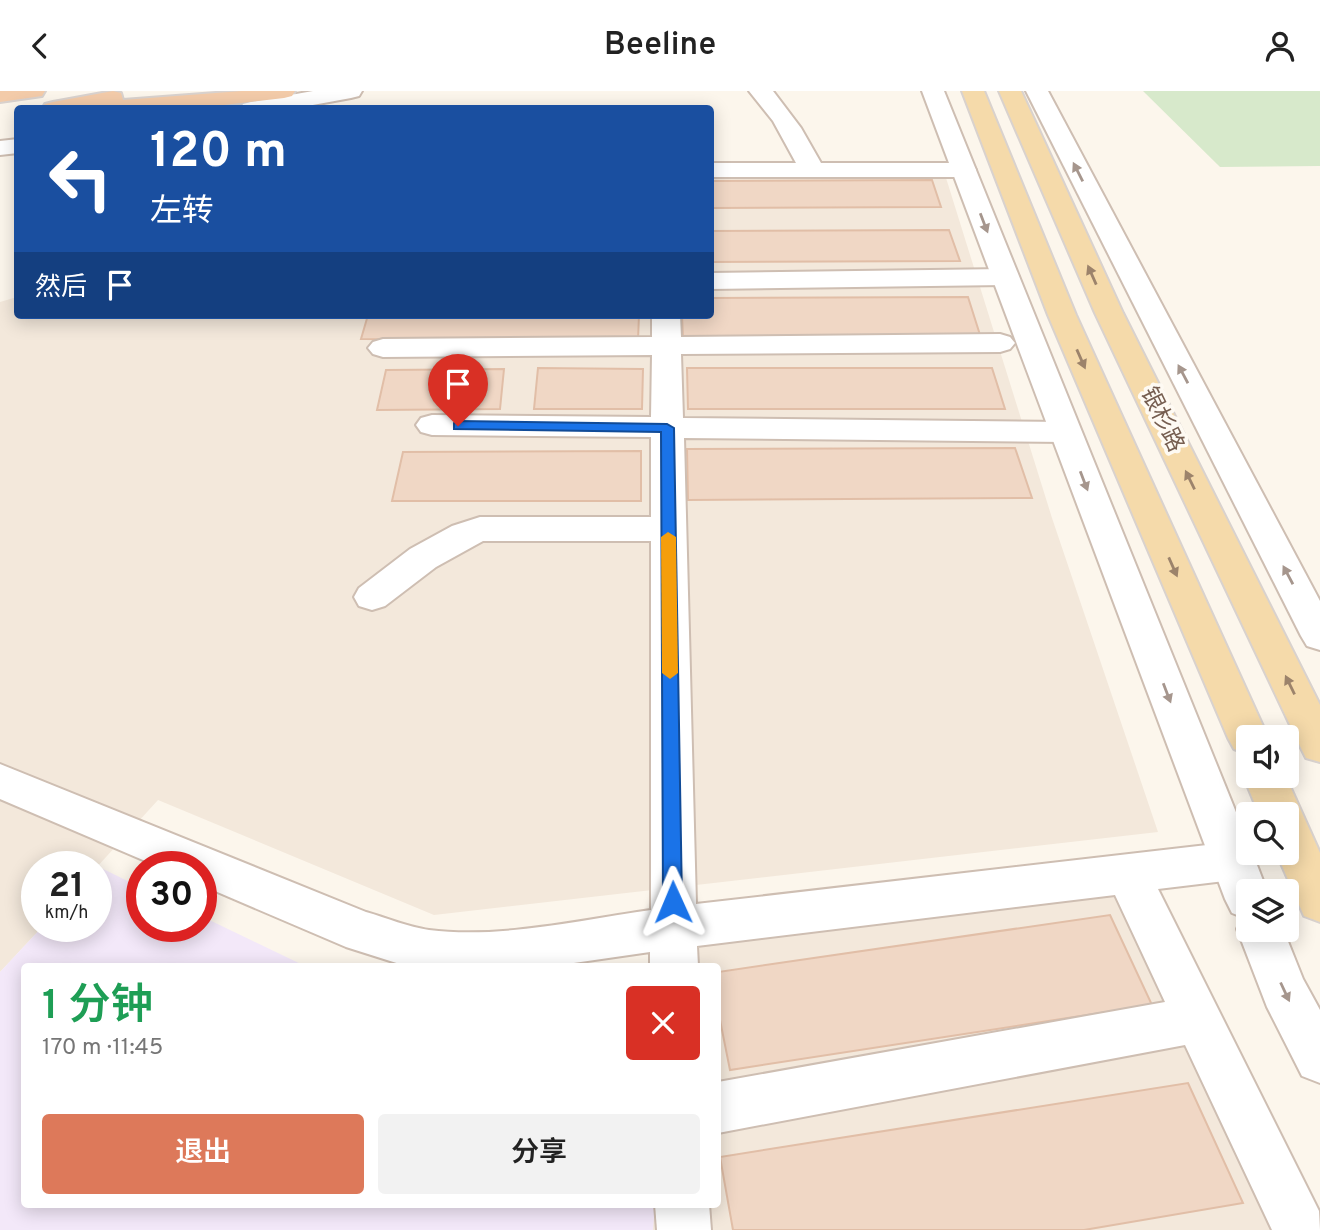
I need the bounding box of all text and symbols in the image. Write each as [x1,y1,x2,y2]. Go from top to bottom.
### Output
text: Beeline [604,26,716,66]
icon: back [21,27,59,65]
icon: person [1261,27,1299,65]
text: 120 m [150,123,287,185]
icon: left [35,133,126,224]
one-way arrow [1073,161,1085,181]
text: 左转 [150,193,214,233]
one-way arrow [979,213,990,234]
one-way arrow [1086,265,1098,285]
icon: arrive [101,266,139,304]
text: 然后 [35,272,87,305]
one-way arrow [1076,348,1087,369]
pin [428,354,488,426]
one-way arrow [1177,364,1188,384]
icon: arrive [439,365,477,403]
street label: 银杉路 [1133,383,1189,457]
one-way arrow [1185,470,1196,490]
one-way arrow [1078,471,1089,492]
one-way arrow [1167,557,1178,578]
one-way arrow [1283,565,1294,585]
one-way arrow [1284,675,1296,695]
one-way arrow [1161,683,1172,704]
map controls [1236,725,1299,942]
button: sound [1236,725,1299,788]
button: search [1236,802,1299,865]
speed limit sign: 30 [126,851,217,942]
text: 21 [49,865,84,909]
position arrow [636,865,710,939]
button: layers [1236,879,1299,942]
text: km/h [45,902,88,925]
text: 1 分钟 [42,981,153,1034]
one-way arrow [1280,982,1291,1002]
button: close [626,986,700,1060]
text: 170 m · 11:45 [42,1034,163,1063]
button: 退出 [42,1114,364,1194]
button: 分享 [378,1114,700,1194]

